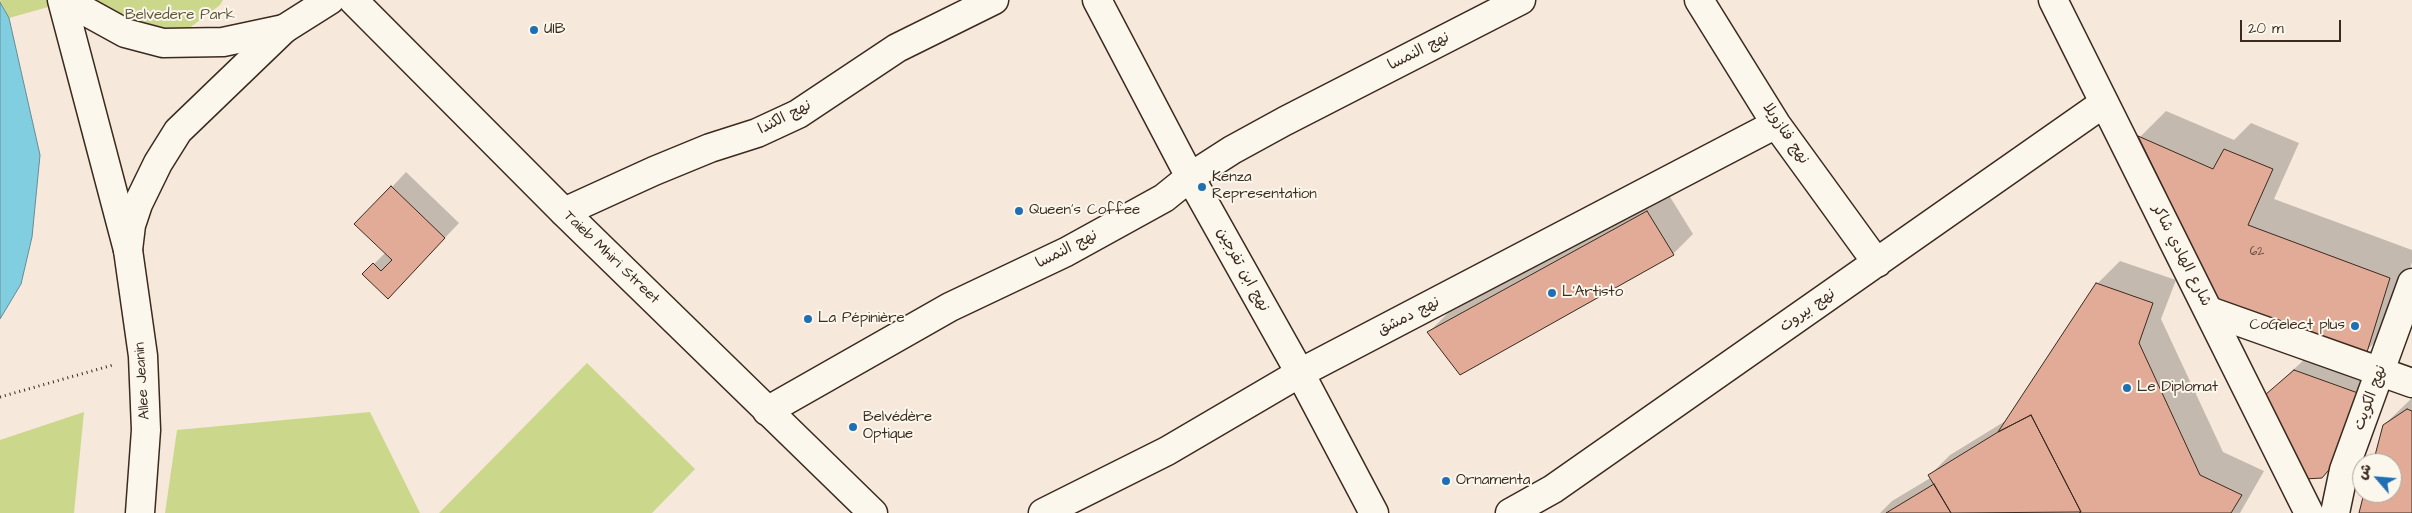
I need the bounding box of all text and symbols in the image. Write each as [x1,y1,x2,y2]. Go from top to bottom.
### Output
park label: Belvedere Park [125,7,235,25]
scale bar [2242,10,2343,42]
text: 20 m [2248,18,2284,39]
place label: UIB [544,21,565,39]
marker: UIB [528,24,540,36]
street label: نهج النمسا [1385,29,1453,75]
street label: نهج الكندا [755,97,815,139]
street label: نهج فنازويلا [1758,100,1812,168]
place label: Kenza Representation [1212,169,1317,204]
marker: Kenza Representation [1196,181,1208,193]
place label: Queen's Coffee [1029,202,1140,220]
street label: شارع الهادي شاكر [2148,202,2214,310]
marker: Queen's Coffee [1013,205,1025,217]
street label: Taieb Mhiri Street [559,208,663,308]
street label: نهج ابن تفرجين [1212,225,1272,315]
street label: نهج النمسا [1033,227,1101,273]
house number: 62 [2250,245,2264,259]
place label: L'Artisto [1562,284,1623,302]
street label: نهج بيروت [1777,285,1839,337]
marker: L'Artisto [1546,287,1558,299]
street label: نهج دمشق [1375,294,1443,340]
place label: La Pépinière [818,310,905,328]
marker: La Pépinière [802,313,814,325]
place label: CoGelect plus [2250,317,2345,335]
marker: CoGelect plus [2349,320,2361,332]
street label: Allee Jeanin [131,342,155,420]
street label: نهج الكويت [2351,363,2391,433]
place label: Le Diplomat [2137,379,2218,397]
marker: Le Diplomat [2121,382,2133,394]
place label: Belvédère Optique [863,409,932,444]
marker: Belvédère Optique [847,421,859,433]
north arrow [2352,453,2402,503]
text: ش [2352,460,2377,483]
place label: Ornamenta [1456,472,1530,490]
marker: Ornamenta [1440,475,1452,487]

